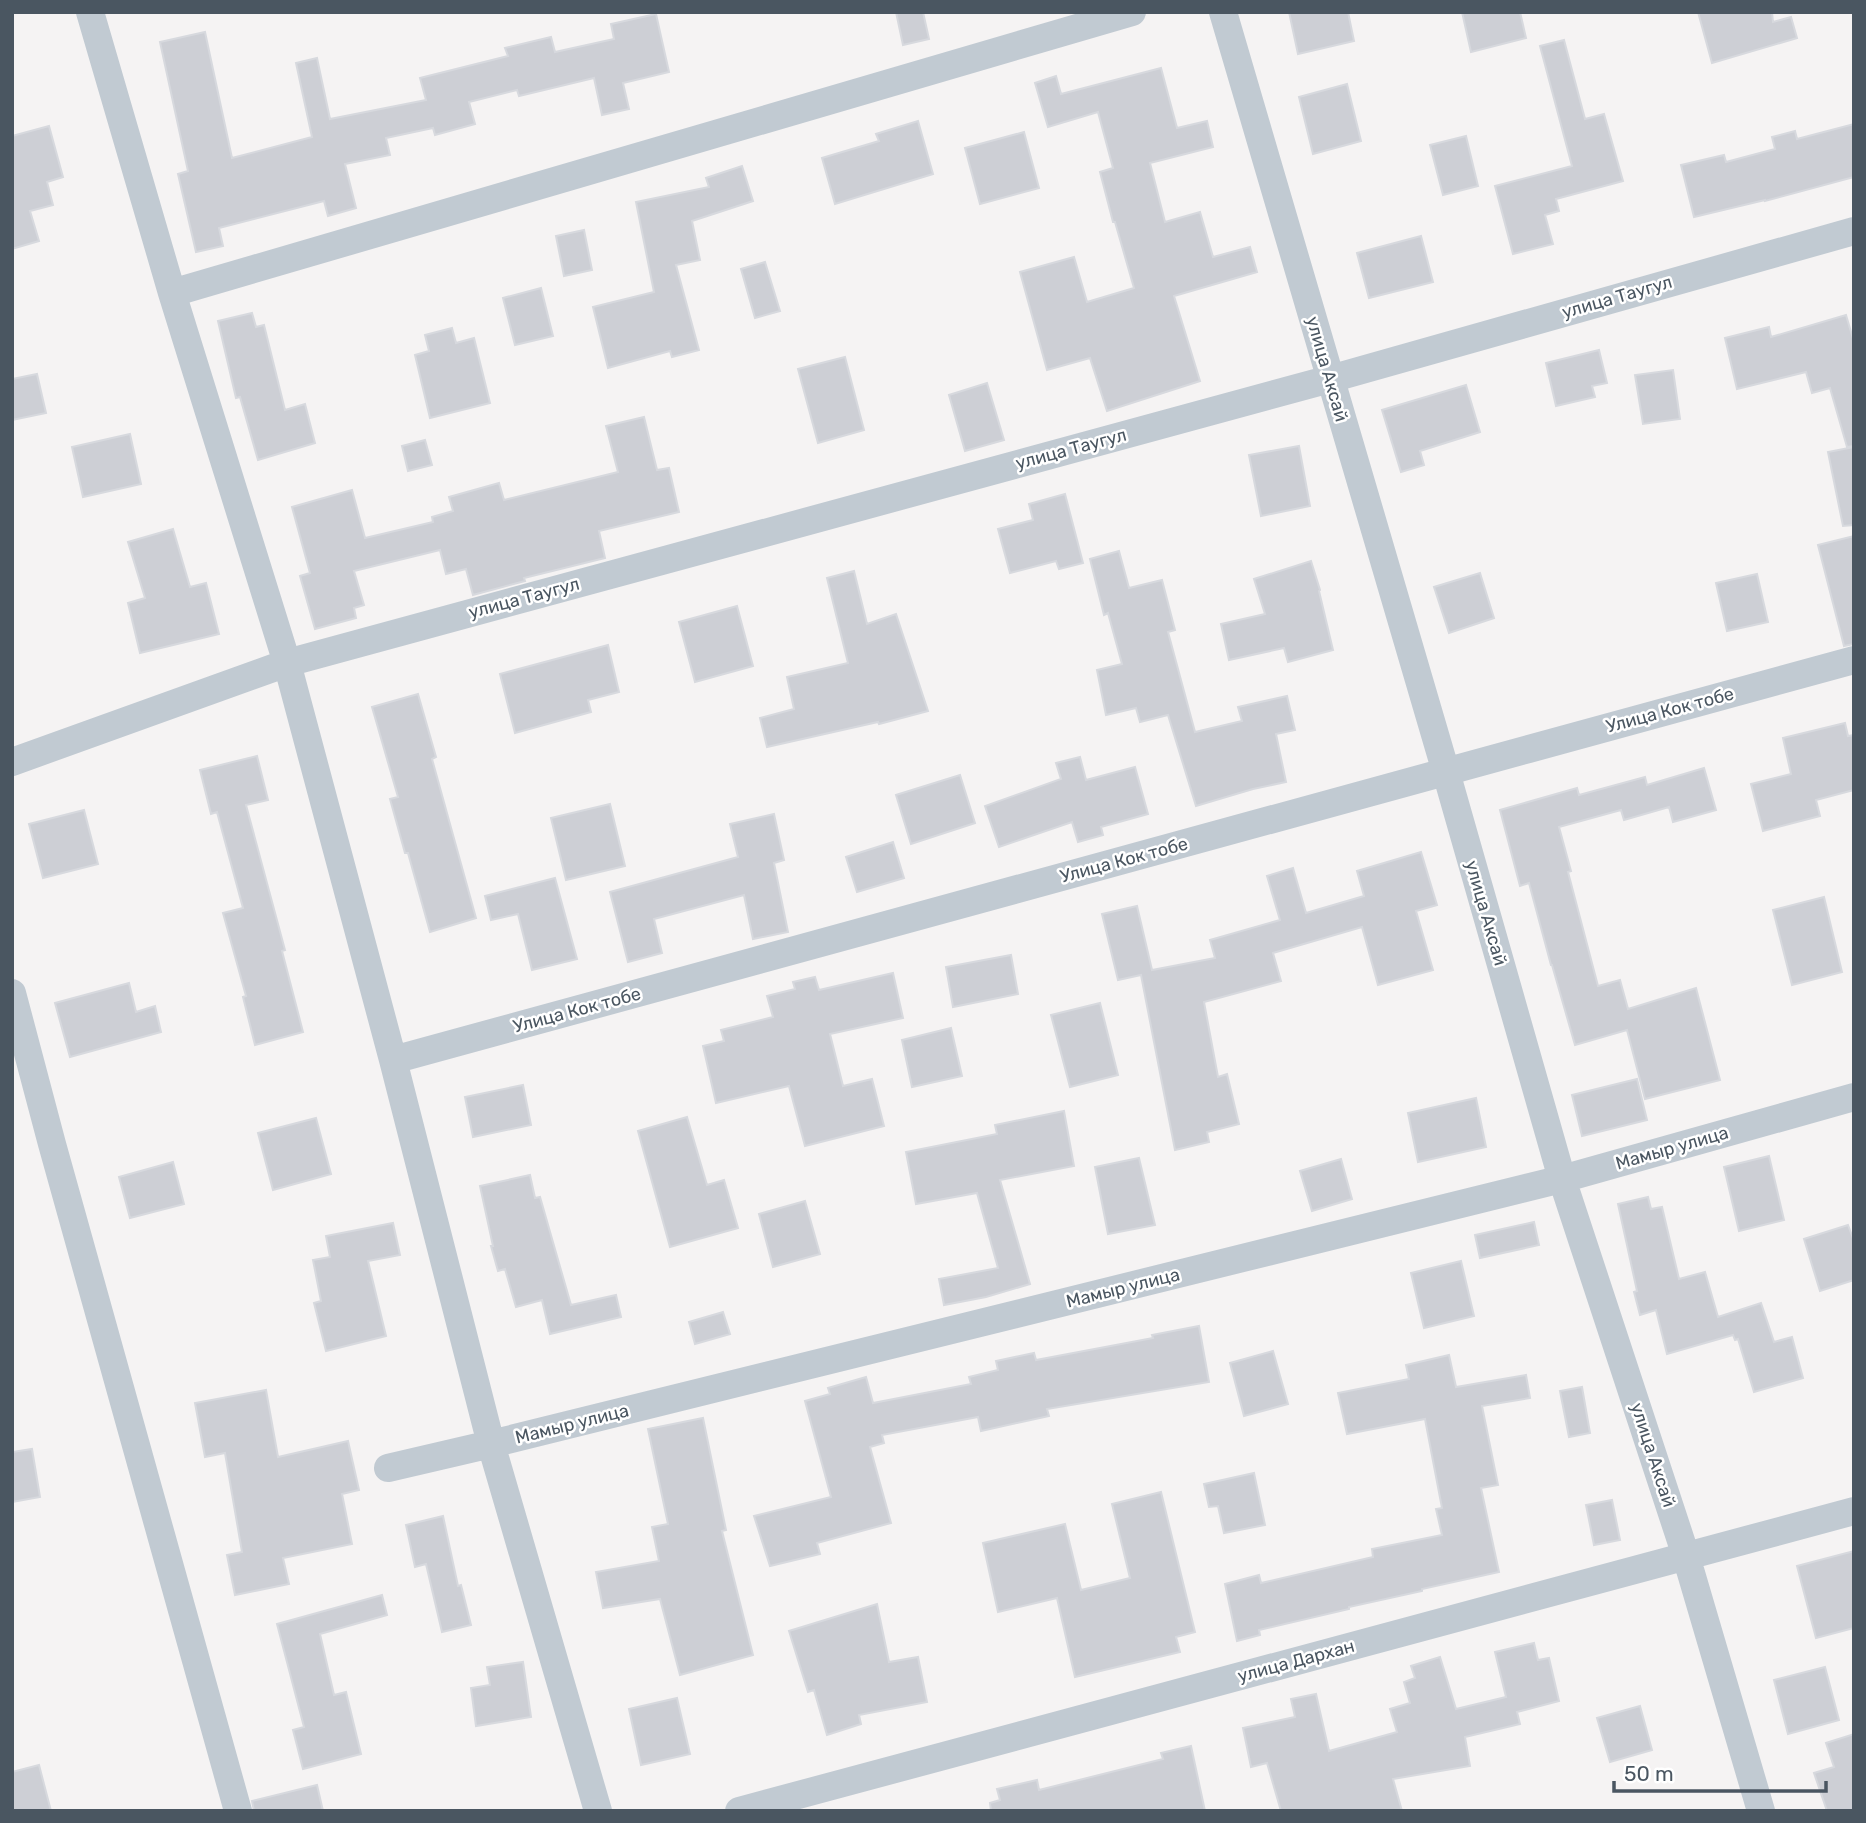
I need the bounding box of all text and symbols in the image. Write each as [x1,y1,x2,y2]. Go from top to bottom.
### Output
street label: улица Таугул [1559,271,1675,323]
street label: улица Аксай [1302,314,1352,424]
street label: улица Таугул [1013,424,1129,474]
street label: улица Таугул [466,573,582,623]
street label: Улица Кок тобе [1604,682,1736,738]
street label: Улица Кок тобе [1058,832,1190,888]
street label: улица Аксай [1461,858,1511,968]
street label: Улица Кок тобе [511,982,643,1038]
street label: Мамыр улица [1613,1121,1731,1175]
street label: Мамыр улица [1064,1263,1182,1313]
street label: Мамыр улица [513,1399,631,1449]
street label: улица Аксай [1626,1400,1680,1510]
street label: улица Дархан [1235,1635,1357,1687]
scale bar [1614,1750,1826,1794]
text: 50 m [1624,1761,1674,1786]

